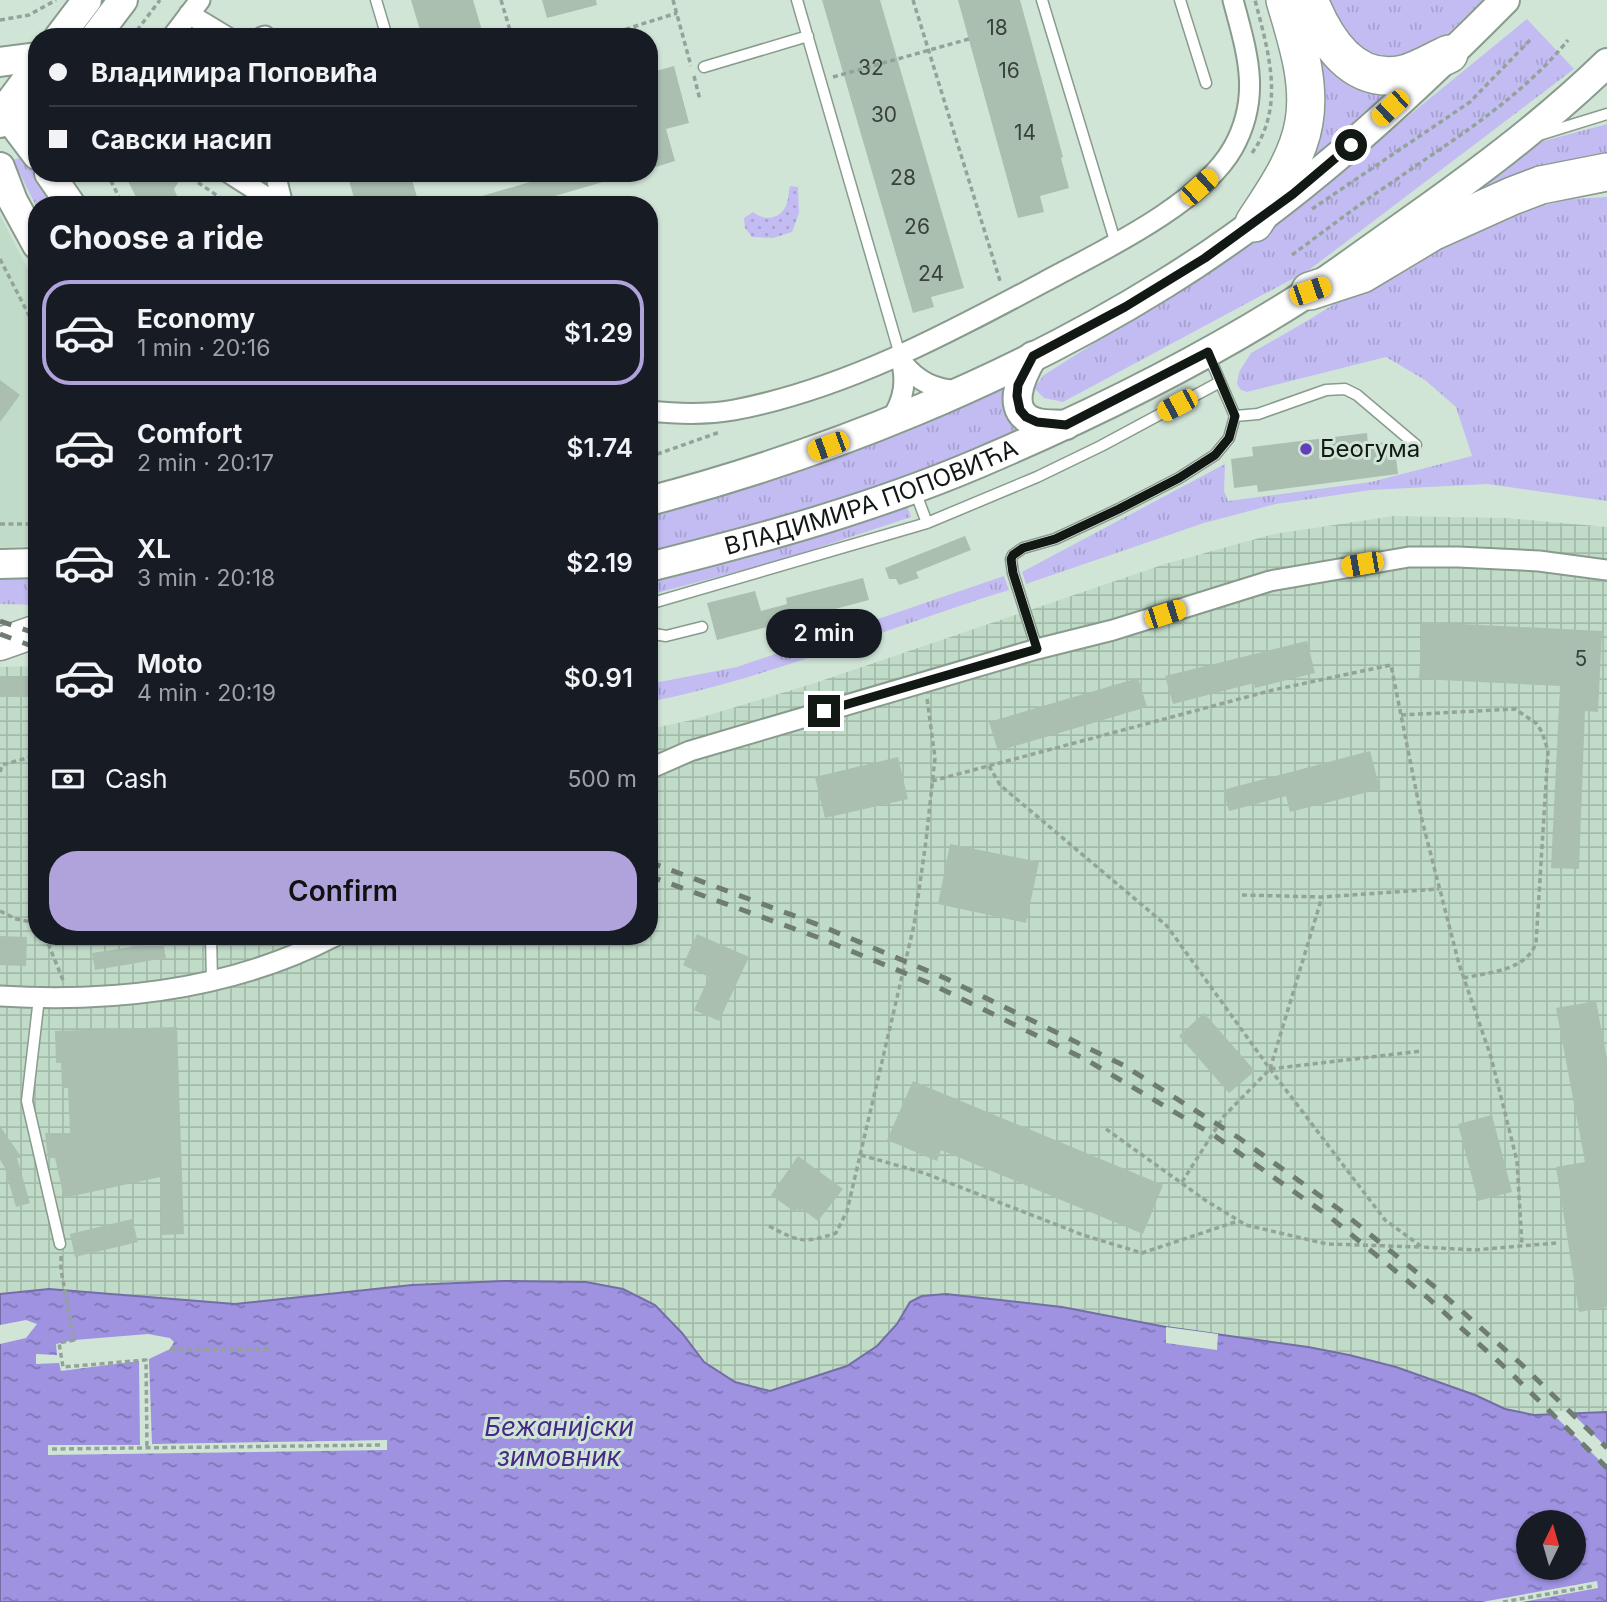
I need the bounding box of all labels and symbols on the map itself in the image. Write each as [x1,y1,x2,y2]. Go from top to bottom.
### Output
house number: 18 [986,15,1008,40]
house number: 32 [858,55,884,80]
house number: 16 [998,58,1020,83]
car [1368,86,1413,130]
house number: 30 [871,102,897,127]
house number: 14 [1014,120,1036,145]
route start [1335,129,1367,161]
house number: 28 [890,165,916,190]
car [1177,165,1222,209]
house number: 26 [904,214,930,239]
house number: 24 [918,261,944,286]
car [1287,274,1334,308]
car [1154,386,1201,424]
car [805,429,852,463]
street label: ВЛАДИМИРА ПОПОВИЋА [721,433,1022,561]
place label: Беогума [1320,434,1420,463]
marker: Беогума [1298,441,1314,457]
car [1340,550,1385,578]
car [1142,598,1189,630]
callout: 2 min [766,610,882,658]
house number: 5 [1575,646,1587,671]
route end [808,695,840,727]
water label: Бежанијски зимовник [484,1411,634,1472]
north arrow [1516,1510,1586,1580]

